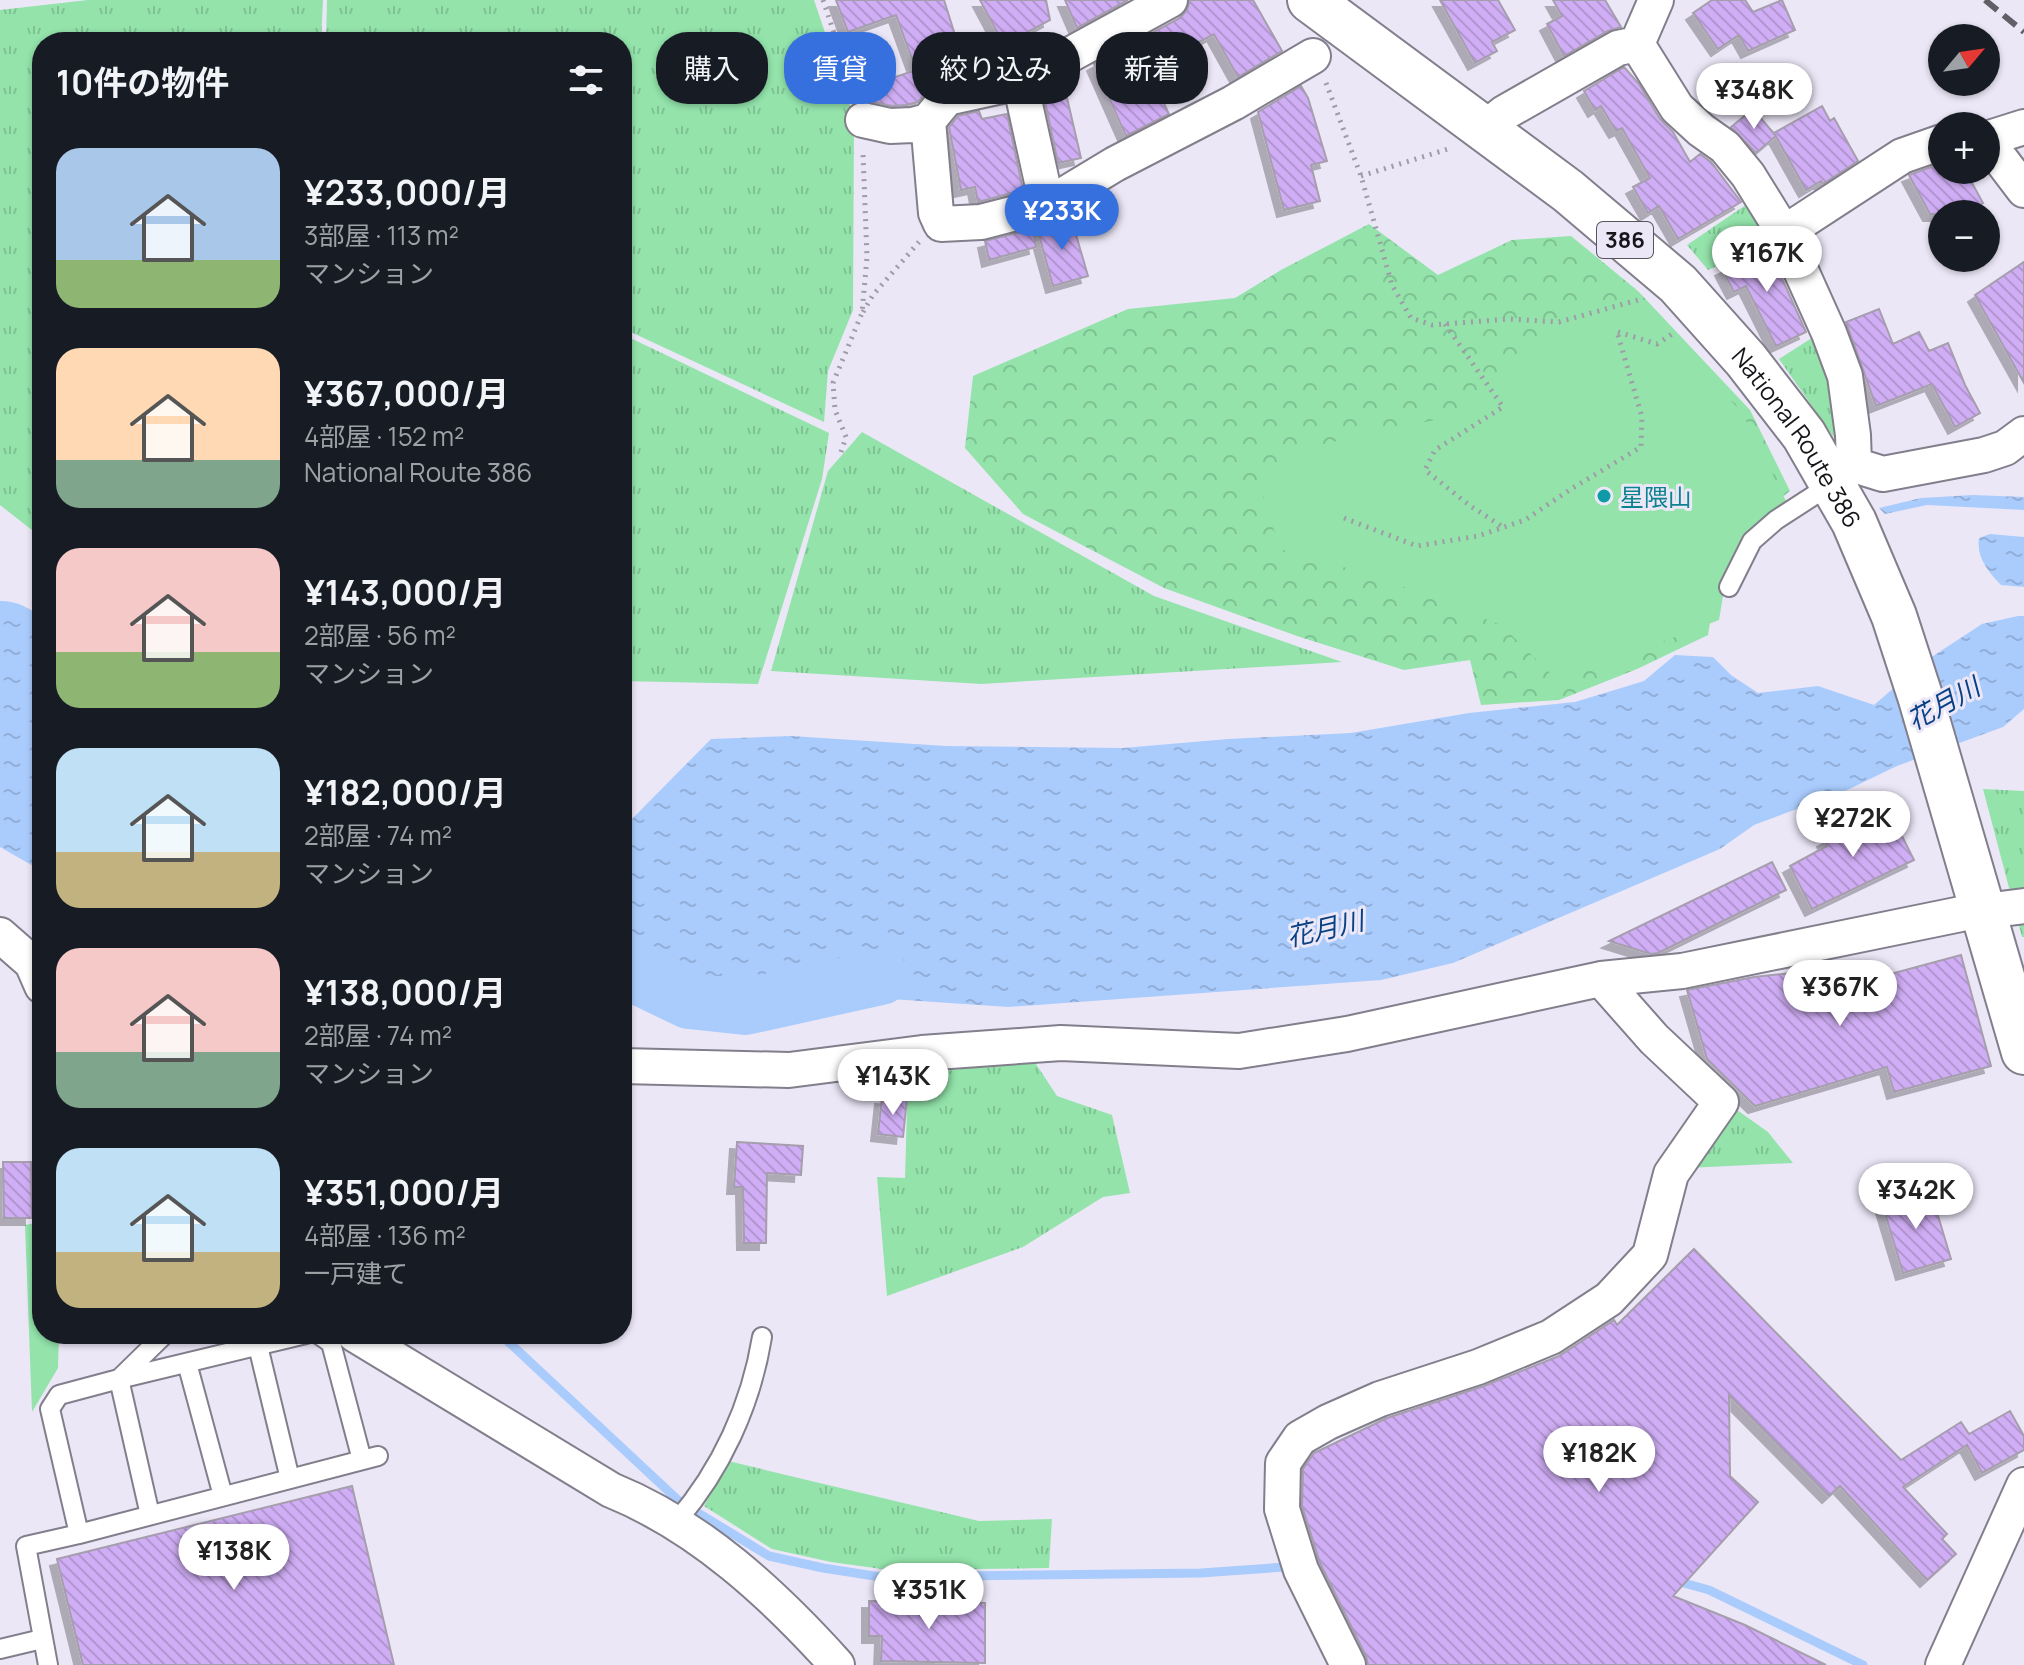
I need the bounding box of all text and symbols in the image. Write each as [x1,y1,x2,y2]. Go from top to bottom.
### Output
north arrow [1928,24,2000,96]
map controls [1928,24,2000,272]
chip: 購入 [656,32,768,104]
chip: 賃貸 [784,32,896,104]
chip: 絞り込み [912,32,1080,104]
chip: 新着 [1096,32,1208,104]
icon: filters [564,58,608,102]
text: 10件の物件 [56,59,229,105]
pin: ¥348K [1698,63,1810,131]
text: ¥348K [1714,71,1794,107]
button: + [1928,112,2000,184]
text: ¥233,000/月 [304,169,511,215]
icon: home [120,180,216,276]
pin: ¥233K [1006,184,1118,252]
text: ¥233K [1023,192,1101,228]
button: − [1928,200,2000,272]
text: 3部屋 · 113 m² [304,217,459,253]
road number: 386 [1597,222,1653,258]
pin: ¥167K [1711,226,1823,294]
text: ¥167K [1730,234,1804,270]
text: マンション [304,255,434,291]
street label: National Route 386 [1725,340,1870,533]
text: ¥367,000/月 [304,370,509,416]
icon: home [120,380,216,476]
text: 4部屋 · 152 m² [304,418,465,454]
text: National Route 386 [304,454,532,490]
place label: 星隈山 [1620,480,1692,513]
marker: 星隈山 [1595,487,1613,505]
text: ¥143,000/月 [304,569,506,615]
icon: home [120,580,216,676]
text: 2部屋 · 56 m² [304,617,456,653]
text: マンション [304,655,434,691]
water label: 花月川 [1900,667,1988,738]
text: ¥182,000/月 [304,769,507,815]
icon: home [120,780,216,876]
pin: ¥272K [1797,791,1909,859]
text: ¥272K [1814,799,1892,835]
text: 2部屋 · 74 m² [304,817,452,853]
text: マンション [304,855,434,891]
water label: 花月川 [1283,901,1370,954]
pin: ¥367K [1784,960,1896,1028]
text: ¥367K [1801,968,1879,1004]
text: ¥138,000/月 [304,969,506,1015]
icon: home [120,980,216,1076]
text: 2部屋 · 74 m² [304,1017,452,1053]
pin: ¥143K [837,1049,949,1117]
text: マンション [304,1055,434,1091]
text: ¥143K [855,1057,931,1093]
pin: ¥342K [1860,1163,1972,1231]
text: ¥351,000/月 [304,1169,504,1215]
text: ¥342K [1876,1171,1956,1207]
icon: home [120,1180,216,1276]
text: 4部屋 · 136 m² [304,1217,466,1253]
text: 一戸建て [304,1255,408,1291]
pin: ¥182K [1543,1426,1655,1494]
text: ¥182K [1561,1434,1637,1470]
pin: ¥138K [178,1524,290,1592]
text: ¥138K [196,1532,272,1568]
pin: ¥351K [873,1563,985,1631]
text: ¥351K [892,1571,966,1607]

